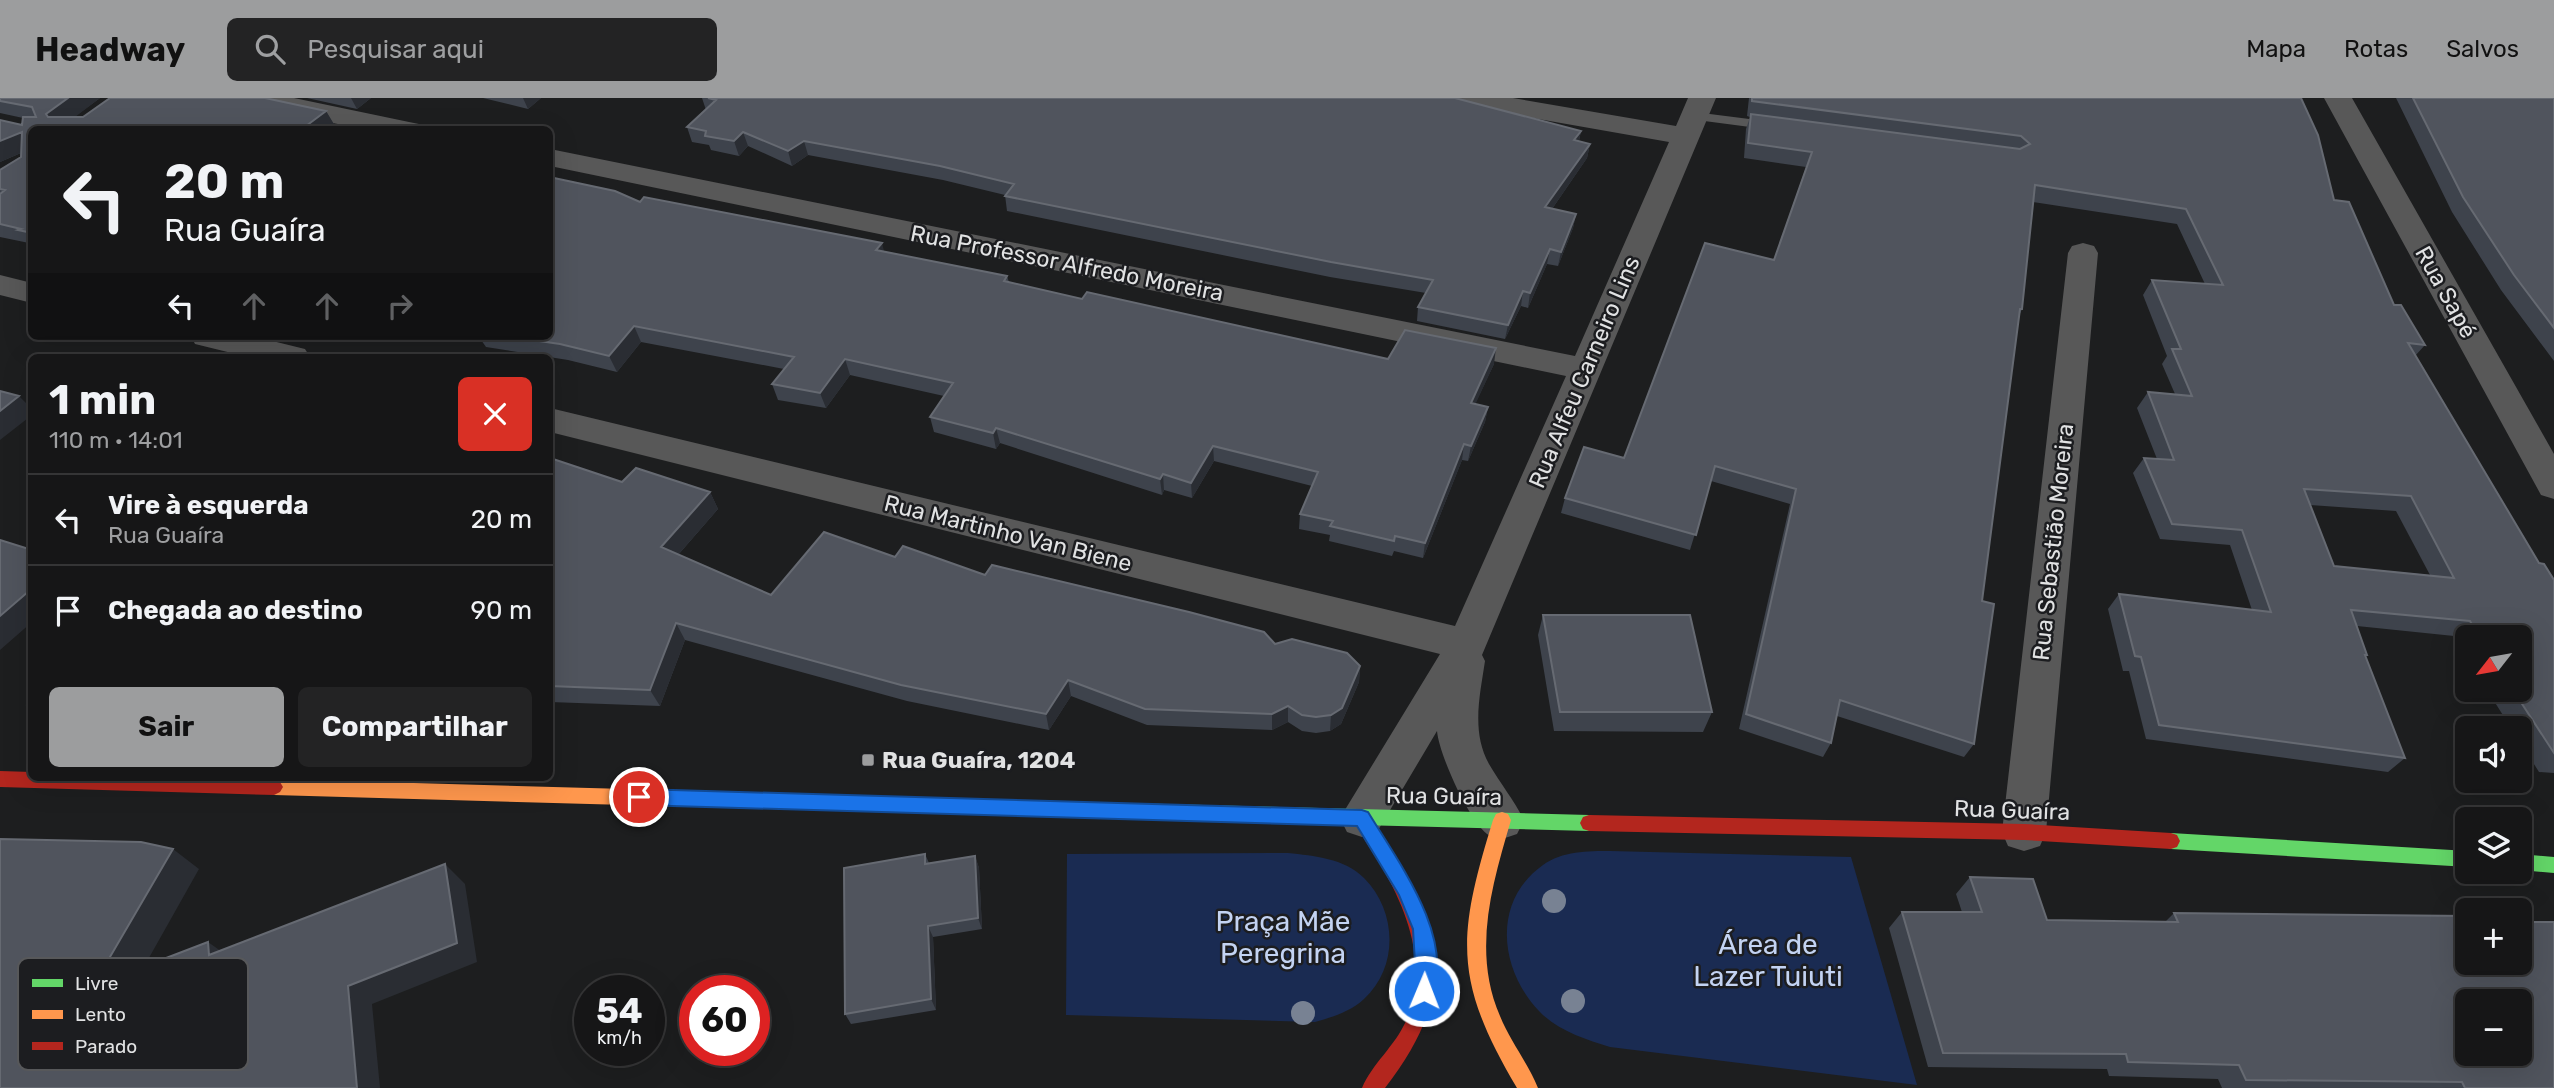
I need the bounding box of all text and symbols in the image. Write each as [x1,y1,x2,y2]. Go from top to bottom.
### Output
search box [227,18,717,81]
text: Headway [35,30,185,69]
icon: search [251,30,289,68]
text: Pesquisar aqui [307,34,484,65]
text: Mapa [2246,35,2306,63]
text: Rotas [2344,35,2408,63]
text: Salvos [2446,35,2519,63]
text: 20 m [164,152,285,210]
icon: left [49,154,140,245]
text: Rua Guaíra [164,211,326,249]
street label: Rua Professor Alfredo Moreira [908,219,1226,307]
street label: Rua Sapé [2409,241,2483,343]
street label: Rua Alfeu Carneiro Lins [1522,252,1646,492]
icon: left [162,287,200,325]
icon: ahead [235,287,273,325]
icon: ahead [308,287,346,325]
icon: right [381,287,419,325]
text: 1 min [49,375,156,425]
button: close [458,377,532,451]
street label: Rua Sebastião Moreira [2027,422,2079,662]
text: 110 m · 14:01 [49,426,183,454]
street label: Rua Martinho Van Biene [881,489,1135,577]
text: Vire à esquerda [108,490,309,521]
icon: left [49,501,87,539]
text: 20 m [471,504,532,535]
text: Rua Guaíra [108,521,224,549]
icon: arrive [49,592,87,630]
text: Chegada ao destino [108,595,363,626]
text: 90 m [471,595,532,626]
north arrow [2455,625,2532,702]
map controls [2455,625,2532,1066]
button: Sair [49,687,284,767]
button: Compartilhar [298,687,532,767]
button: sound [2455,716,2532,793]
place label: Rua Guaíra, 1204 [882,746,1075,774]
marker: Rua Guaíra, 1204 [860,752,876,768]
pin [609,767,669,827]
icon: arrive [620,778,658,816]
street label: Rua Guaíra [1386,781,1502,811]
street label: Rua Guaíra [1953,794,2071,826]
button: layers [2455,807,2532,884]
button: + [2455,898,2532,975]
park label: Praça Mãe Peregrina [1216,905,1350,970]
park label: Área de Lazer Tuiuti [1693,928,1843,993]
position arrow [1387,954,1461,1028]
legend [18,958,248,1070]
text: Livre [75,972,119,995]
speed limit sign: 60 [679,975,770,1066]
button: − [2455,989,2532,1066]
text: 54 [596,990,643,1032]
text: Lento [75,1003,126,1026]
text: km/h [597,1027,642,1049]
text: Parado [75,1035,137,1058]

